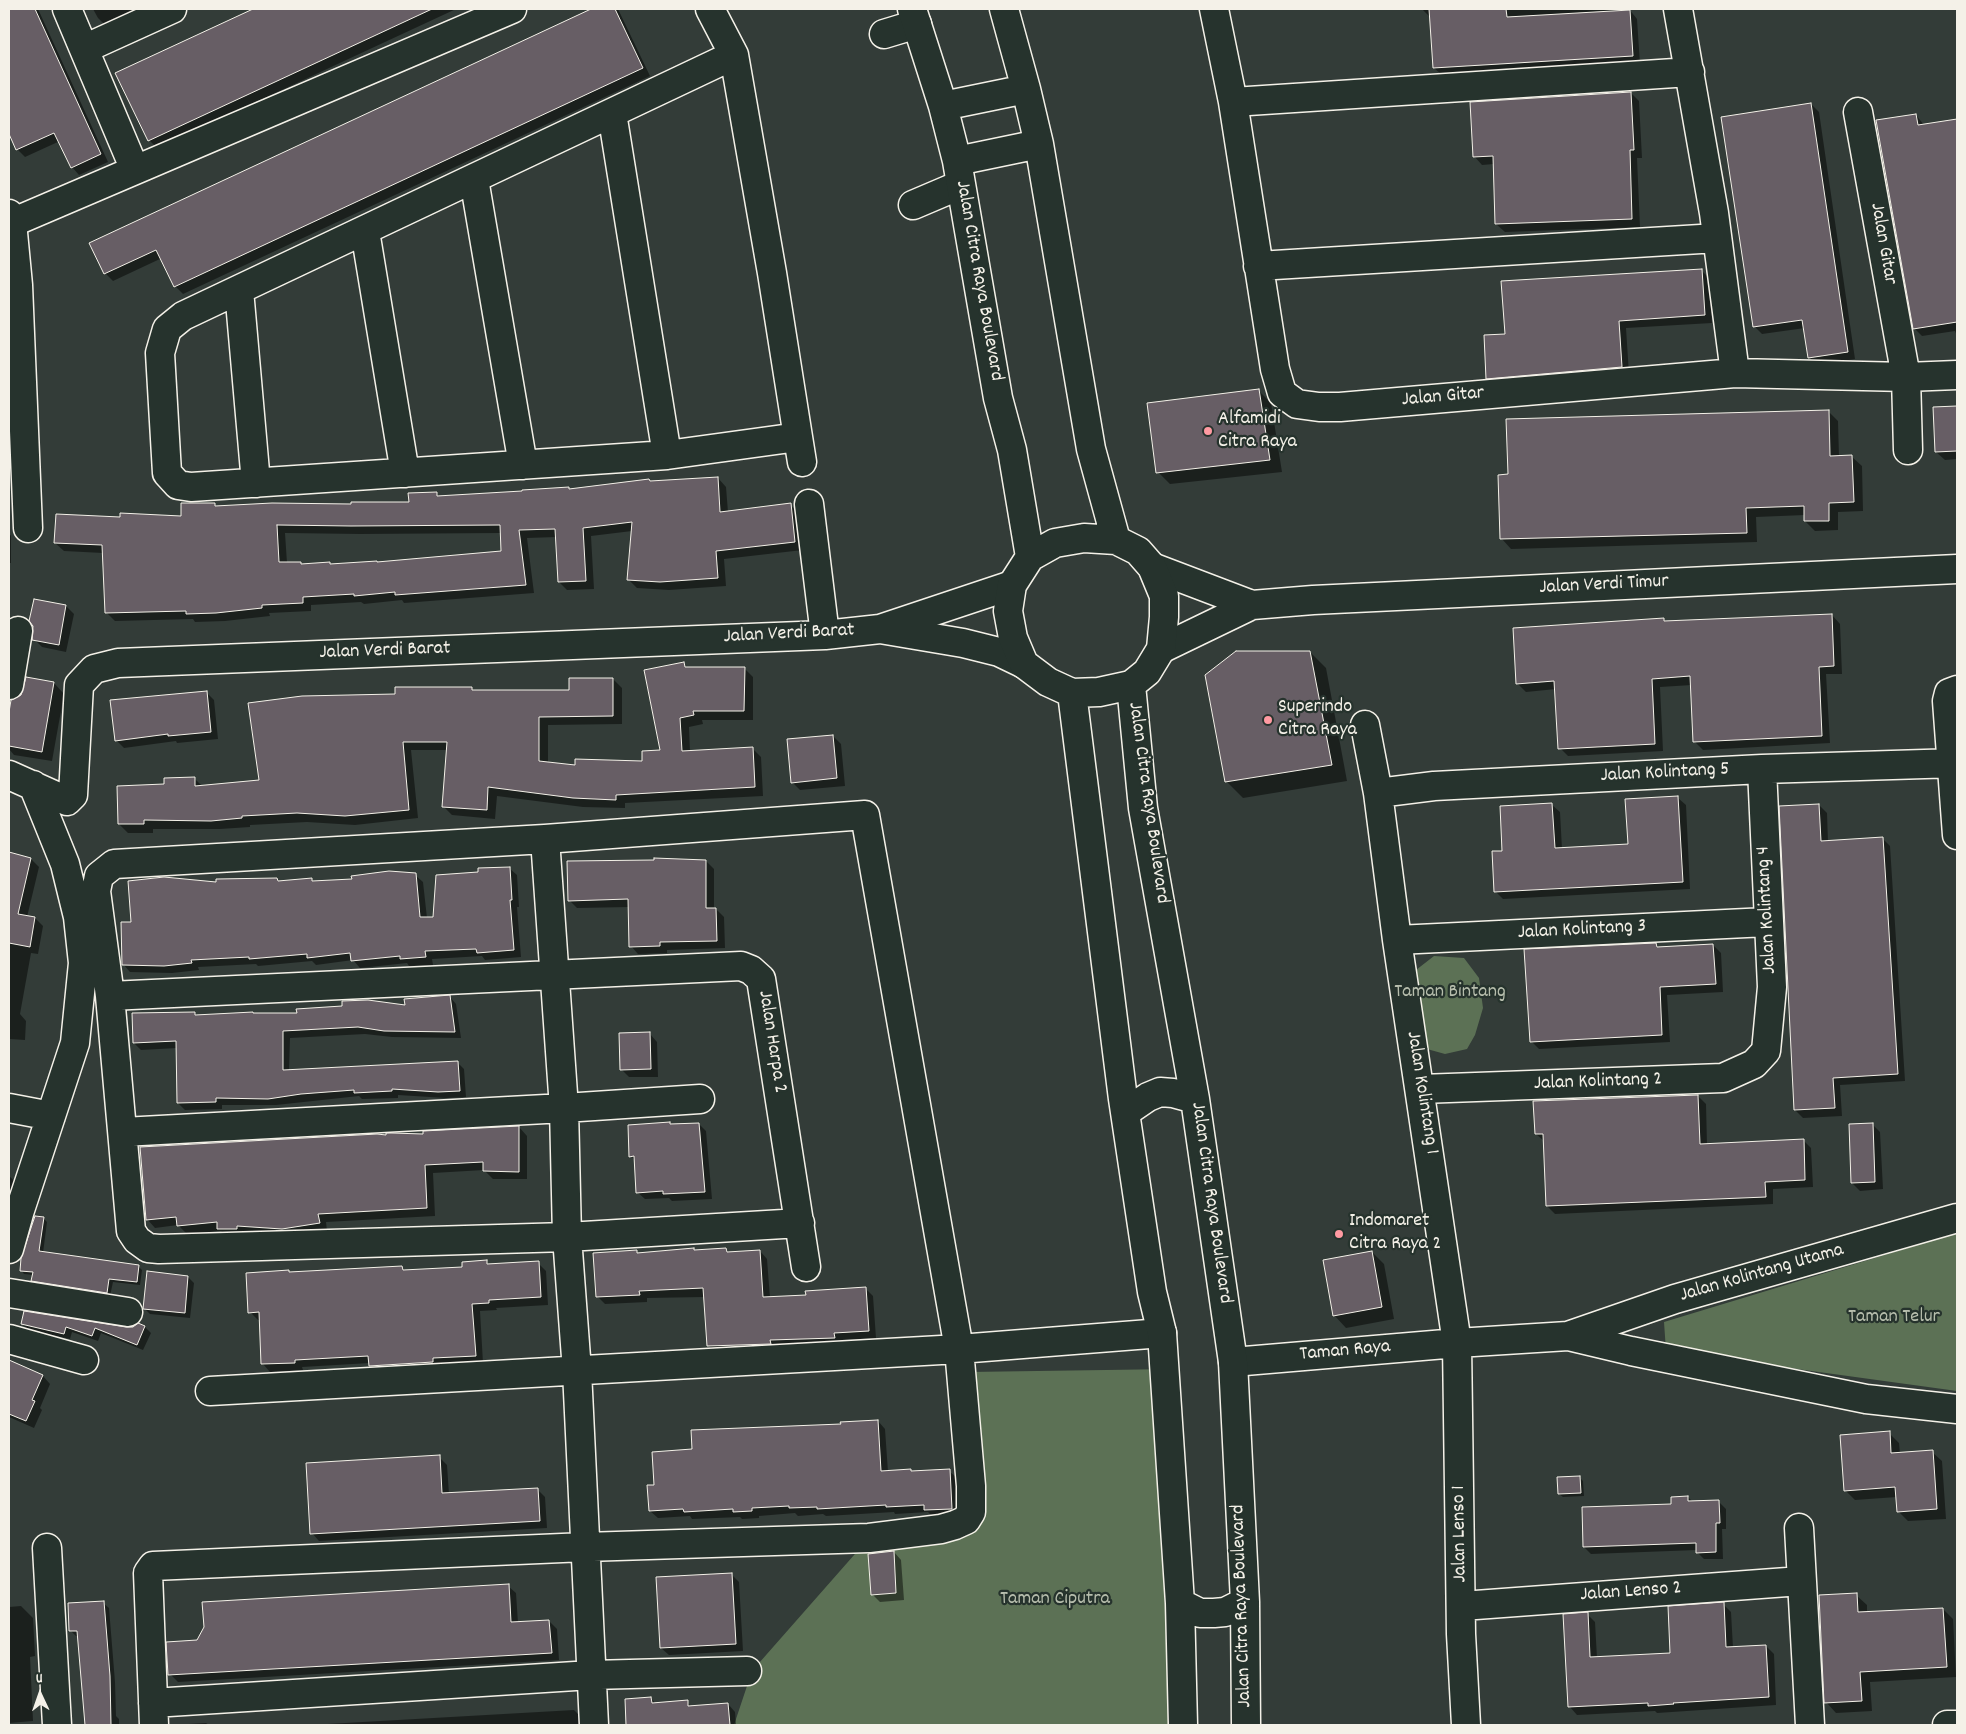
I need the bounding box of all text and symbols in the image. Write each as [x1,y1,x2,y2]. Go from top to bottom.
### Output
street label: Jalan Citra Raya Boulevard [949,179,1007,383]
street label: Jalan Gitar [1863,201,1901,287]
street label: Jalan Gitar [1401,382,1485,414]
place label: Alfamidi Citra Raya [1218,408,1297,455]
marker: Alfamidi Citra Raya [1202,425,1214,437]
street label: Jalan Verdi Timur [1539,571,1669,601]
street label: Jalan Verdi Barat [723,620,855,650]
street label: Jalan Verdi Barat [319,638,451,666]
place label: Superindo Citra Raya [1278,696,1357,743]
street label: Jalan Citra Raya Boulevard [1121,701,1173,905]
marker: Superindo Citra Raya [1262,714,1274,726]
street label: Jalan Kolintang 5 [1600,759,1730,789]
street label: Jalan Kolintang 4 [1753,845,1783,975]
street label: Jalan Kolintang 3 [1517,916,1647,946]
park label: Taman Bintang [1394,981,1506,1005]
street label: Jalan Harpa 2 [751,989,791,1095]
street label: Jalan Kolintang 1 [1399,1030,1443,1156]
street label: Jalan Kolintang 2 [1533,1069,1663,1097]
street label: Jalan Citra Raya Boulevard [1184,1101,1236,1305]
place label: Indomaret Citra Raya 2 [1349,1210,1441,1257]
marker: Indomaret Citra Raya 2 [1333,1228,1345,1240]
street label: Jalan Kolintang Utama [1677,1239,1847,1309]
park label: Taman Telur [1848,1306,1940,1330]
street label: Taman Raya [1299,1336,1391,1368]
street label: Jalan Lenso 1 [1448,1485,1474,1583]
street label: Jalan Citra Raya Boulevard [1227,1504,1259,1708]
street label: Jalan Lenso 2 [1580,1577,1682,1609]
park label: Taman Ciputra [1000,1588,1110,1612]
north arrow [15,1669,65,1719]
text: U [35,1669,43,1689]

